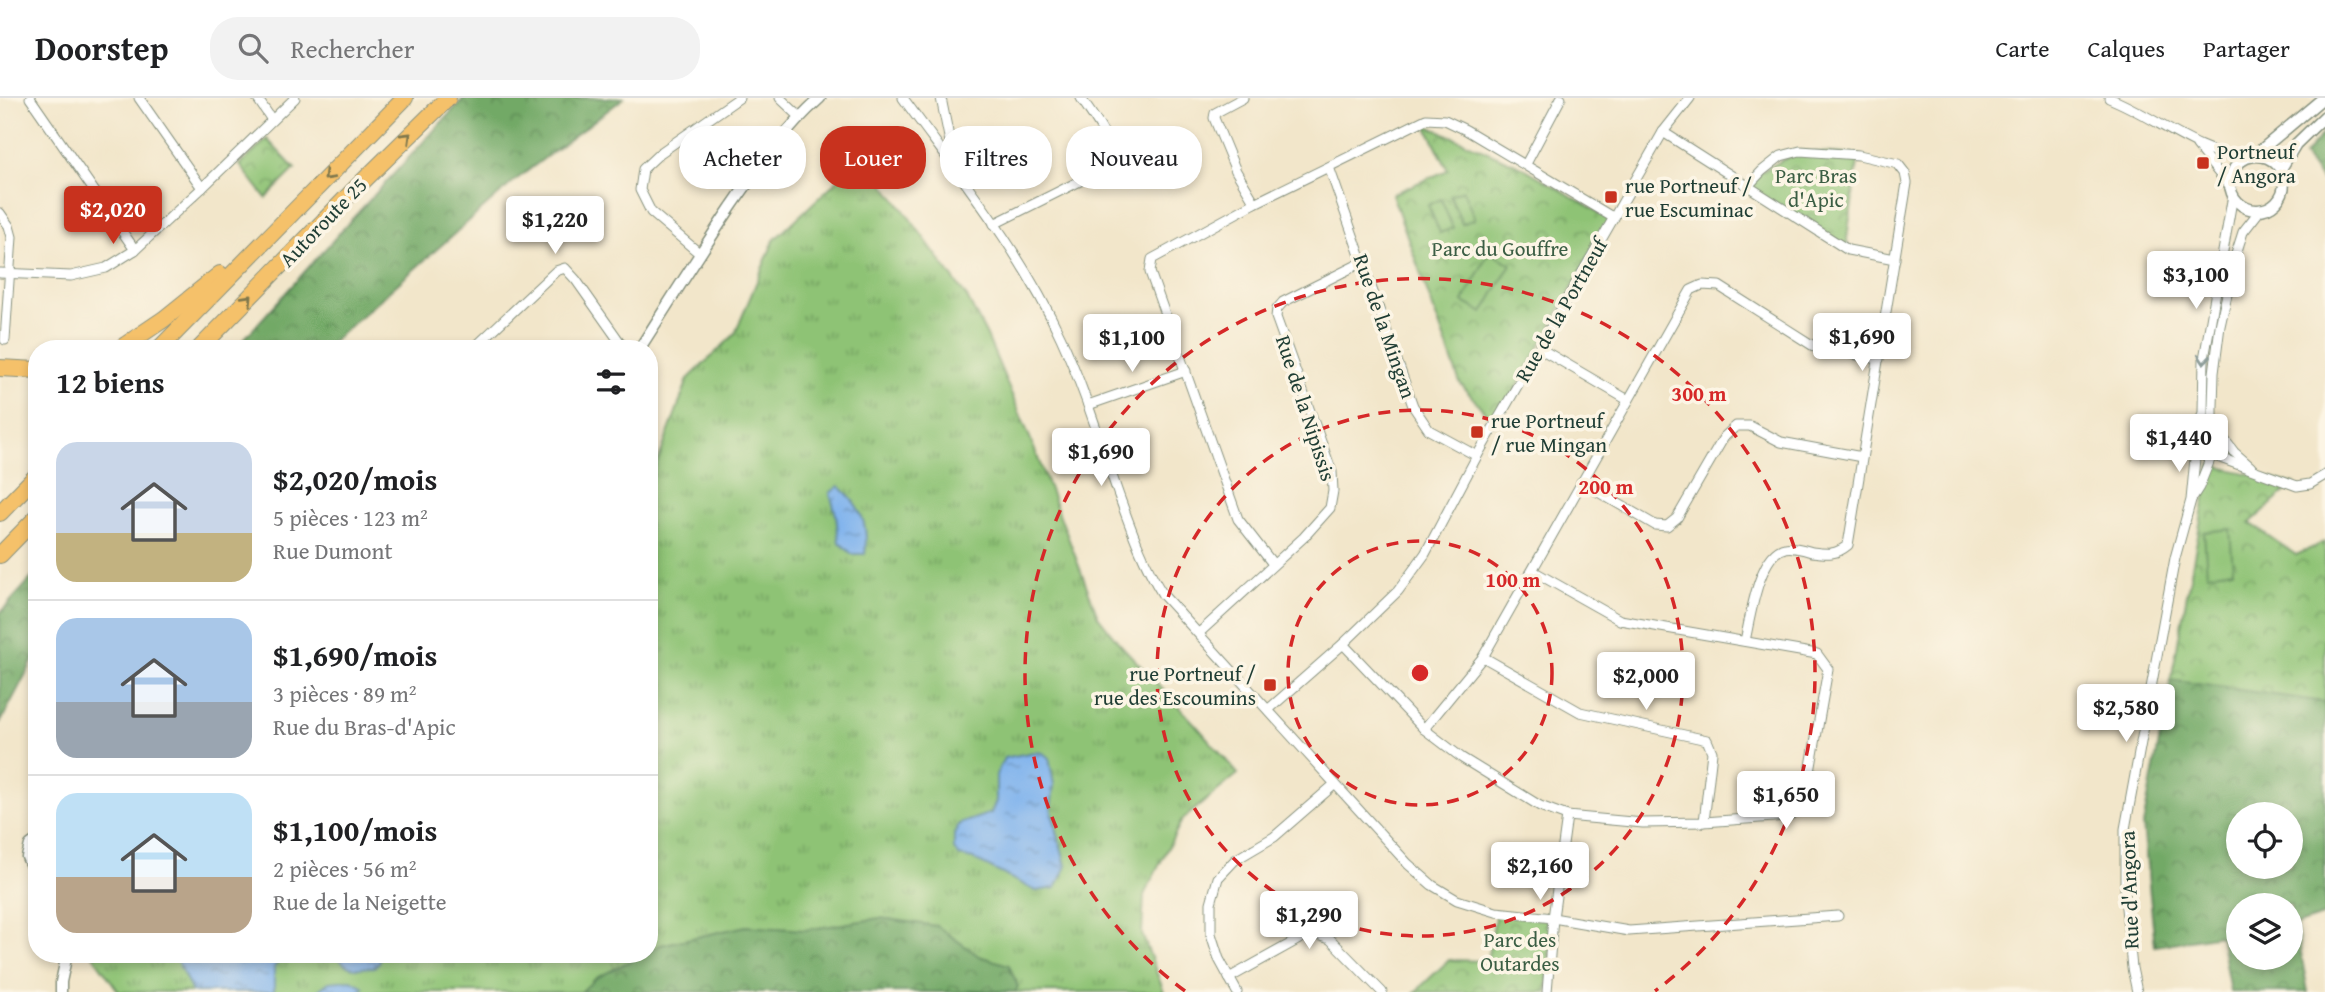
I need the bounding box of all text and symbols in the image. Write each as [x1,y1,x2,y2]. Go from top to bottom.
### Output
search box [210,17,700,80]
text: Doorstep [35,24,168,72]
icon: search [234,29,272,67]
text: Rechercher [290,29,415,68]
text: Carte [1995,31,2049,66]
text: Calques [2087,31,2165,66]
text: Partager [2203,31,2290,66]
chip: Acheter [679,126,806,189]
chip: Louer [820,126,926,189]
chip: Filtres [940,126,1052,189]
chip: Nouveau [1066,126,1202,189]
one-way arrow [399,132,412,145]
place label: Portneuf / Angora [2217,136,2297,191]
marker: Portneuf / Angora [2195,155,2211,171]
park label: Parc Bras d'Apic [1775,160,1857,215]
one-way arrow [324,168,337,181]
street label: Autoroute 25 [272,170,374,274]
place label: rue Portneuf / rue Escuminac [1625,170,1753,225]
pin: $2,020 [56,186,170,246]
marker: rue Portneuf / rue Escuminac [1603,189,1619,205]
text: $2,020 [80,192,146,225]
pin: $1,220 [498,197,612,256]
text: $1,220 [522,202,588,235]
street label: Rue de la Portneuf [1507,230,1616,388]
park label: Parc du Gouffre [1432,233,1569,264]
street label: Rue de la Mingan [1346,250,1424,403]
pin: $3,100 [2139,252,2253,311]
text: $3,100 [2163,257,2229,290]
one-way arrow [239,294,252,307]
pin: $1,100 [1075,314,1189,374]
pin: $1,690 [1805,314,1919,373]
text: $1,690 [1829,319,1895,352]
text: $1,100 [1099,320,1165,353]
street label: Rue de la Nipissis [1268,331,1344,485]
one-way arrow [2197,353,2212,364]
text: 12 biens [56,360,165,404]
icon: filters [592,363,630,401]
text: 300 m [1671,378,1727,409]
place label: rue Portneuf / rue Mingan [1491,405,1607,460]
pin: $1,440 [2122,414,2236,474]
text: $1,440 [2146,420,2212,453]
marker: rue Portneuf / rue Mingan [1469,424,1485,440]
pin: $1,690 [1044,428,1158,488]
text: $1,690 [1068,434,1134,467]
text: $2,020/mois [273,457,437,501]
icon: home [112,470,196,554]
text: 200 m [1578,471,1634,502]
text: 5 pièces · 123 m² [273,501,428,534]
text: Rue Dumont [273,534,393,567]
text: 100 m [1485,564,1541,595]
text: $1,690/mois [273,633,437,677]
icon: home [112,646,196,730]
pin: $2,000 [1589,652,1703,712]
place label: rue Portneuf / rue des Escoumins [1094,658,1256,713]
text: $2,000 [1613,658,1679,691]
centre of rings [1408,661,1432,685]
text: 3 pièces · 89 m² [273,677,417,710]
marker: rue Portneuf / rue des Escoumins [1262,677,1278,693]
pin: $2,580 [2069,684,2183,744]
text: $2,580 [2093,690,2159,723]
text: Rue du Bras-d'Apic [273,710,456,743]
pin: $1,650 [1729,772,1843,831]
text: $1,650 [1753,777,1819,810]
map controls [2226,802,2303,970]
button: locate [2226,802,2303,879]
text: $1,100/mois [273,808,437,852]
icon: home [112,821,196,905]
street label: Rue d'Angora [2111,830,2147,950]
pin: $2,160 [1483,842,1597,902]
text: $2,160 [1507,848,1573,881]
text: 2 pièces · 56 m² [273,852,417,885]
text: Rue de la Neigette [273,885,447,918]
pin: $1,290 [1252,892,1366,951]
button: layers [2226,893,2303,970]
text: $1,290 [1276,897,1342,930]
park label: Parc des Outardes [1480,924,1560,979]

